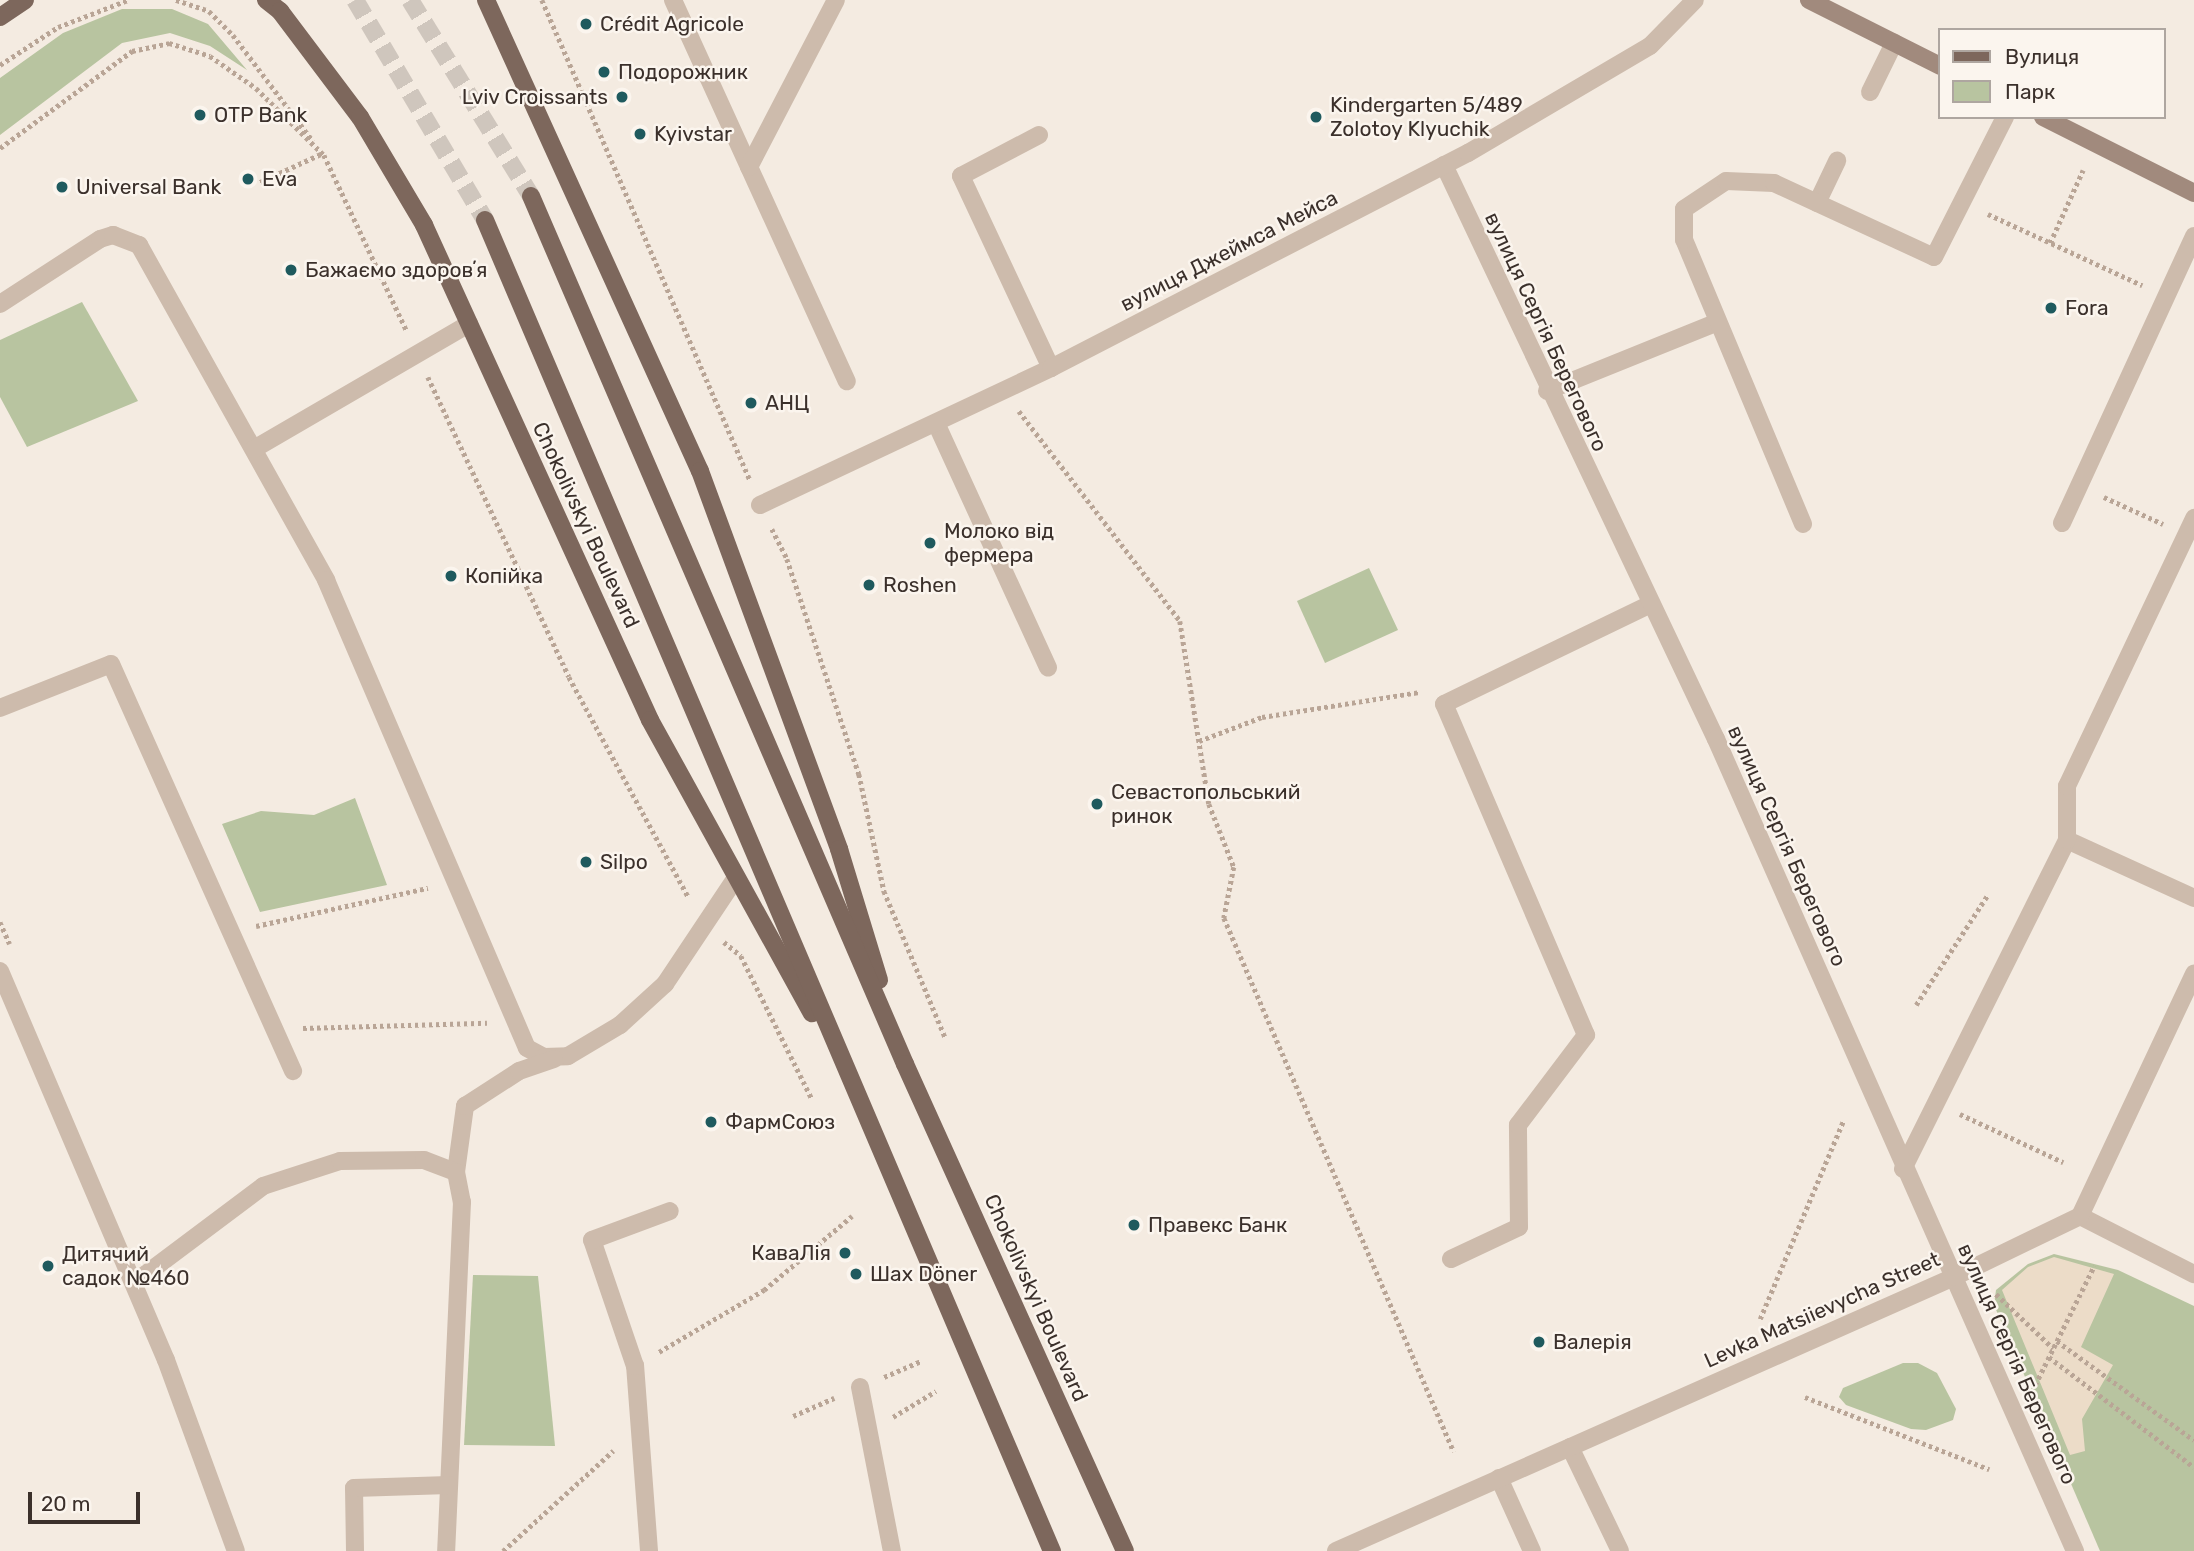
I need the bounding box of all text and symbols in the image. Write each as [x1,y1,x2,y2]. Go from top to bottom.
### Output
place label: Crédit Agricole [600,11,744,37]
marker: Crédit Agricole [578,16,594,32]
legend [1938,28,2166,119]
text: Вулиця [2005,44,2079,69]
place label: Подорожник [618,59,748,85]
marker: Подорожник [596,64,612,80]
text: Парк [2005,79,2055,104]
place label: Lviv Croissants [461,84,608,110]
marker: Lviv Croissants [614,89,630,105]
place label: Kindergarten 5/489 Zolotoy Klyuchik [1330,92,1523,142]
place label: OTP Bank [214,102,308,128]
marker: OTP Bank [192,107,208,123]
marker: Kindergarten 5/489 Zolotoy Klyuchik [1308,109,1324,125]
place label: Kyivstar [654,121,732,147]
marker: Kyivstar [632,126,648,142]
place label: Eva [262,166,297,192]
marker: Eva [240,171,256,187]
place label: Universal Bank [76,174,221,200]
marker: Universal Bank [54,179,70,195]
street label: вулиця Джеймса Мейса [1116,185,1342,317]
street label: вулиця Сергія Берегового [1479,208,1613,456]
place label: Бажаємо здоровʼя [305,257,487,283]
marker: Бажаємо здоровʼя [283,262,299,278]
place label: Fora [2065,295,2108,321]
marker: Fora [2043,300,2059,316]
place label: АНЦ [765,390,809,416]
marker: АНЦ [743,395,759,411]
street label: Chokolivskyi Boulevard [527,418,645,632]
place label: Молоко від фермера [944,518,1054,568]
marker: Молоко від фермера [922,535,938,551]
place label: Копійка [465,563,543,589]
marker: Копійка [443,568,459,584]
place label: Roshen [883,572,957,598]
marker: Roshen [861,577,877,593]
street label: вулиця Сергія Берегового [1722,722,1852,970]
place label: Севастопольський ринок [1111,779,1300,829]
marker: Севастопольський ринок [1089,796,1105,812]
place label: Silpo [600,849,648,875]
marker: Silpo [578,854,594,870]
place label: ФармСоюз [725,1109,835,1135]
marker: ФармСоюз [703,1114,719,1130]
street label: Chokolivskyi Boulevard [979,1190,1093,1406]
place label: Правекс Банк [1148,1212,1287,1238]
marker: Правекс Банк [1126,1217,1142,1233]
place label: КаваЛія [751,1240,831,1266]
street label: вулиця Сергія Берегового [1952,1240,2082,1488]
place label: Дитячий садок №460 [62,1241,190,1291]
marker: КаваЛія [837,1245,853,1261]
street label: Levka Matsiievycha Street [1700,1247,1944,1373]
marker: Дитячий садок №460 [40,1258,56,1274]
place label: Шах Döner [870,1261,977,1287]
marker: Шах Döner [848,1266,864,1282]
place label: Валерія [1553,1329,1632,1355]
marker: Валерія [1531,1334,1547,1350]
scale bar [32,1478,144,1522]
text: 20 m [41,1491,90,1516]

